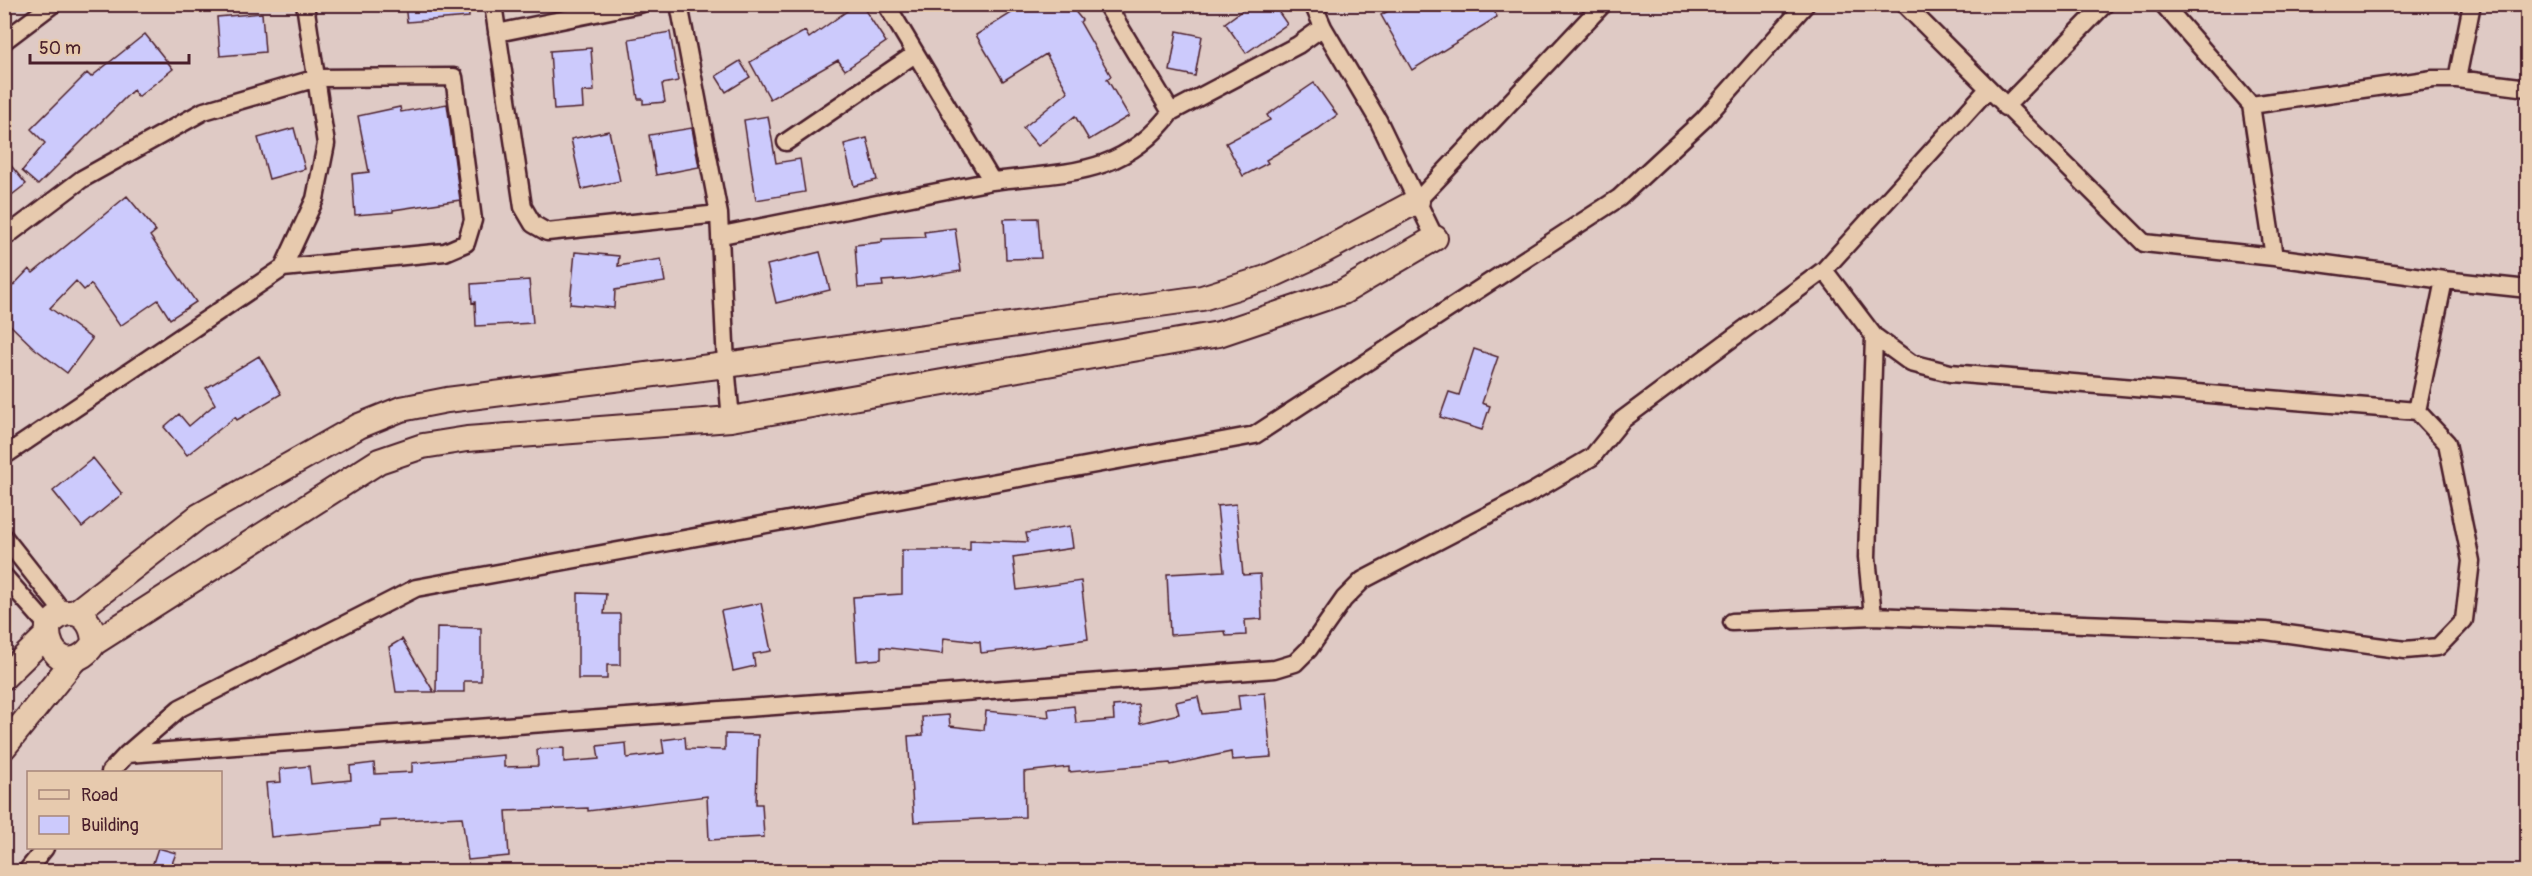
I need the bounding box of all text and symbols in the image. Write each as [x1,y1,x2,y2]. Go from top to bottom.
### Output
scale bar [30,27,189,65]
text: 50 m [39,37,81,60]
legend [27,771,222,849]
text: Road [81,784,118,807]
text: Building [81,814,139,837]

